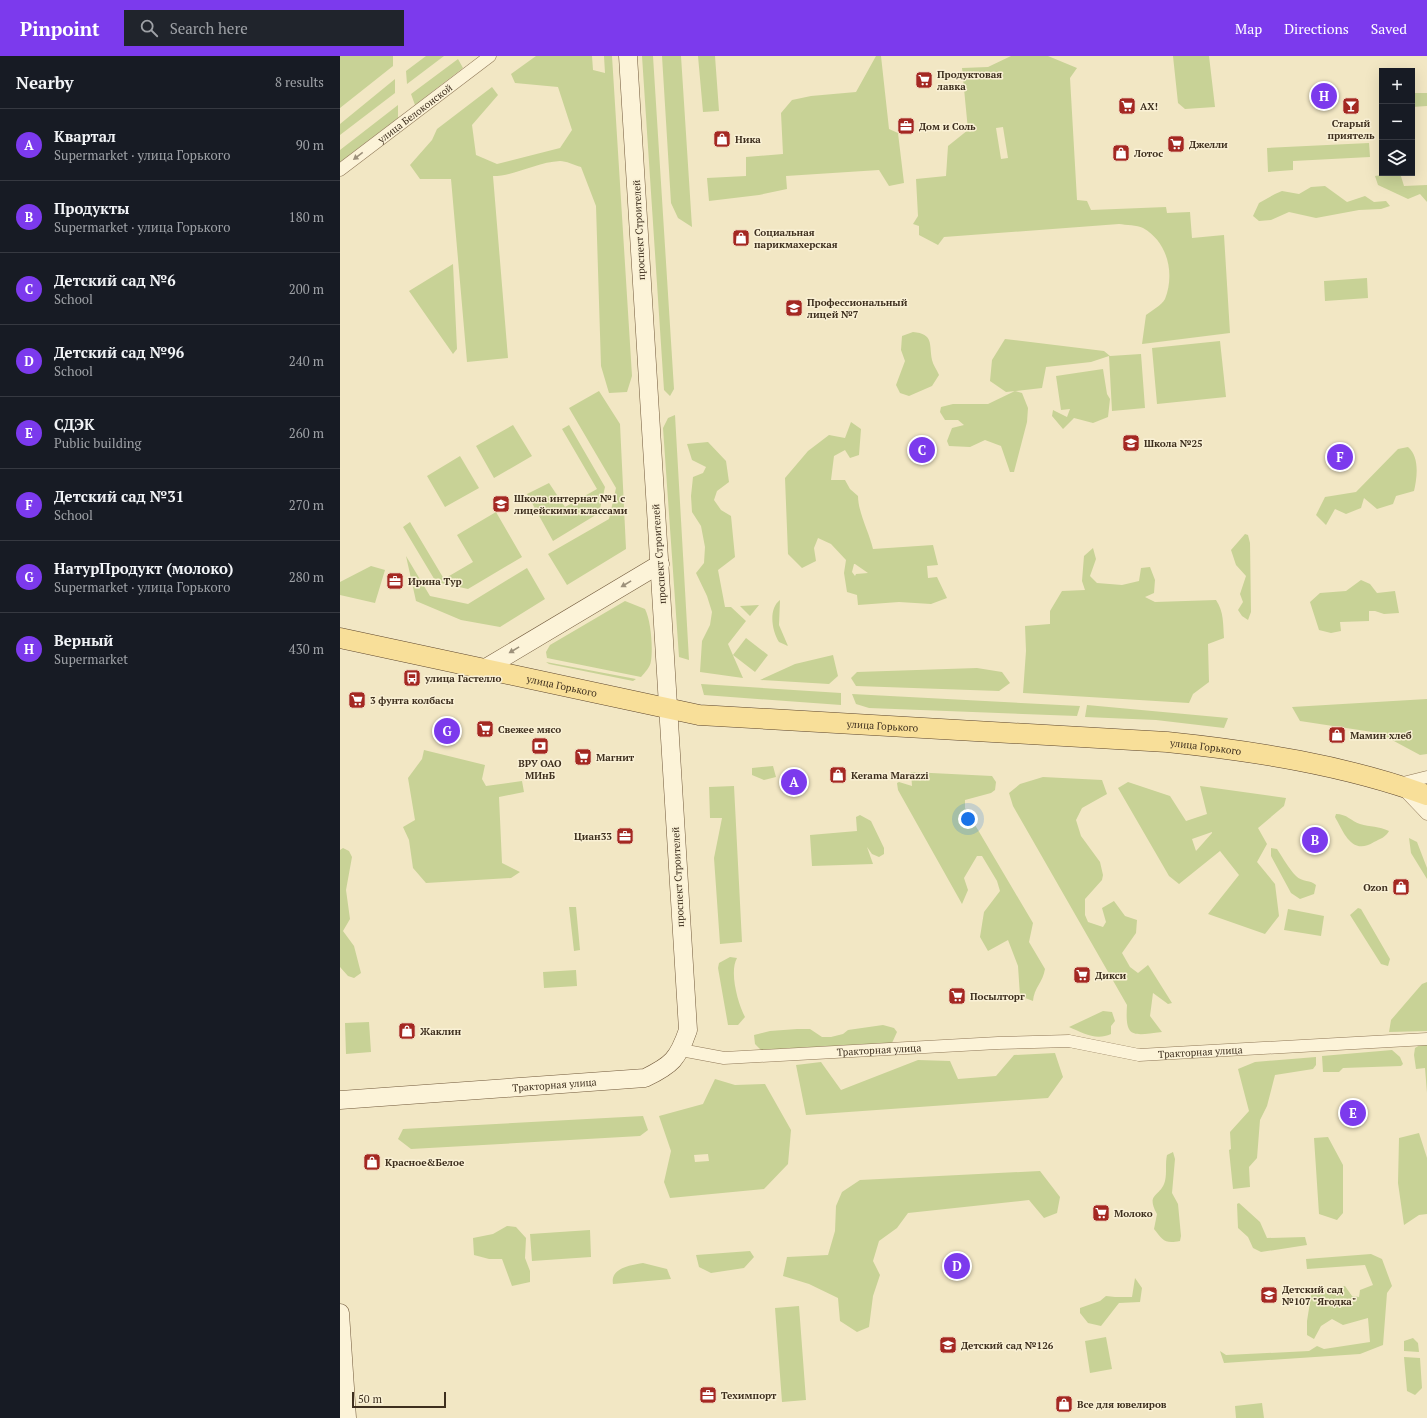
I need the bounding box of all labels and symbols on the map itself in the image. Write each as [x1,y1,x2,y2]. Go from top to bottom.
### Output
place label: Продуктовая лавка [937,68,1002,93]
supermarket icon: Продуктовая лавка [914,70,934,90]
street label: улица Белоконской [374,81,455,146]
pin: H [1311,81,1337,111]
supermarket icon: АХ! [1117,96,1137,116]
bar icon: Старый приятель [1341,96,1361,116]
place label: АХ! [1140,100,1158,113]
office icon: Дом и Соль [896,116,916,136]
place label: Старый приятель [1327,117,1375,142]
place label: Дом и Соль [919,120,976,133]
shop icon: Ника [712,129,732,149]
place label: Ника [735,133,761,146]
supermarket icon: Джелли [1166,134,1186,154]
place label: Джелли [1189,138,1228,151]
shop icon: Лотос [1111,143,1131,163]
place label: Лотос [1133,147,1163,160]
one-way arrow [353,151,364,160]
street label: проспект Строителей [630,180,648,280]
place label: Социальная парикмахерская [754,226,838,251]
shop icon: Социальная парикмахерская [731,228,751,248]
place label: Профессиональный лицей №7 [807,296,908,321]
school or university icon: Профессиональный лицей №7 [784,298,804,318]
school or university icon: Школа №25 [1121,433,1141,453]
pin: C [909,435,935,465]
place label: Школа №25 [1144,437,1203,450]
pin: F [1327,442,1353,472]
place label: Школа интернат №1 с лицейскими классами [514,492,628,517]
school or university icon: Школа интернат №1 с лицейскими классами [491,494,511,514]
street label: проспект Строителей [649,503,669,605]
office icon: Ирина Тур [385,571,405,591]
place label: Ирина Тур [408,575,462,588]
one-way arrow [620,580,632,587]
one-way arrow [508,646,520,653]
bus stop icon: улица Гастелло [402,668,422,688]
place label: улица Гастелло [424,672,501,685]
street label: улица Горького [525,672,599,700]
supermarket icon: 3 фунта колбасы [347,690,367,710]
place label: 3 фунта колбасы [370,694,454,707]
pin: G [434,716,460,746]
street label: улица Горького [845,717,919,734]
supermarket icon: Свежее мясо [475,719,495,739]
place label: Свежее мясо [498,723,561,736]
shop icon: Мамин хлеб [1327,725,1347,745]
place label: Мамин хлеб [1350,729,1412,742]
bank icon: ВРУ ОАО МИнБ [530,736,550,756]
street label: улица Горького [1169,736,1243,758]
supermarket icon: Магнит [573,747,593,767]
place label: Магнит [596,751,635,764]
place label: ВРУ ОАО МИнБ [518,757,562,782]
shop icon: Kerama Marazzi [828,765,848,785]
pin: A [781,767,807,797]
place label: Kerama Marazzi [851,769,929,782]
your location [958,809,978,829]
pin: B [1302,825,1328,855]
office icon: Циан33 [615,826,635,846]
street label: проспект Строителей [669,827,687,927]
place label: Циан33 [574,830,612,843]
shop icon: Ozon [1391,877,1411,897]
place label: Ozon [1363,881,1389,894]
supermarket icon: Дикси [1072,965,1092,985]
place label: Дикси [1095,969,1127,982]
supermarket icon: Посылторг [947,986,967,1006]
place label: Посылторг [970,990,1025,1003]
shop icon: Жаклин [397,1021,417,1041]
place label: Жаклин [420,1025,461,1038]
street label: Тракторная улица [836,1041,922,1058]
street label: Тракторная улица [1158,1043,1243,1060]
street label: Тракторная улица [512,1075,597,1094]
pin: E [1340,1098,1366,1128]
shop icon: Красное&Белое [362,1152,382,1172]
place label: Красное&Белое [385,1156,465,1169]
supermarket icon: Молоко [1091,1203,1111,1223]
place label: Молоко [1114,1207,1153,1220]
pin: D [944,1251,970,1281]
place label: Детский сад №107 "Ягодка" [1282,1283,1356,1308]
school or university icon: Детский сад №107 "Ягодка" [1259,1285,1279,1305]
school or university icon: Детский сад №126 [938,1335,958,1355]
place label: Детский сад №126 [961,1339,1054,1352]
office icon: Техимпорт [698,1385,718,1405]
place label: Техимпорт [721,1389,777,1402]
scale bar [352,1390,446,1409]
shop icon: Все для ювелиров [1054,1394,1074,1414]
place label: Все для ювелиров [1077,1398,1167,1411]

